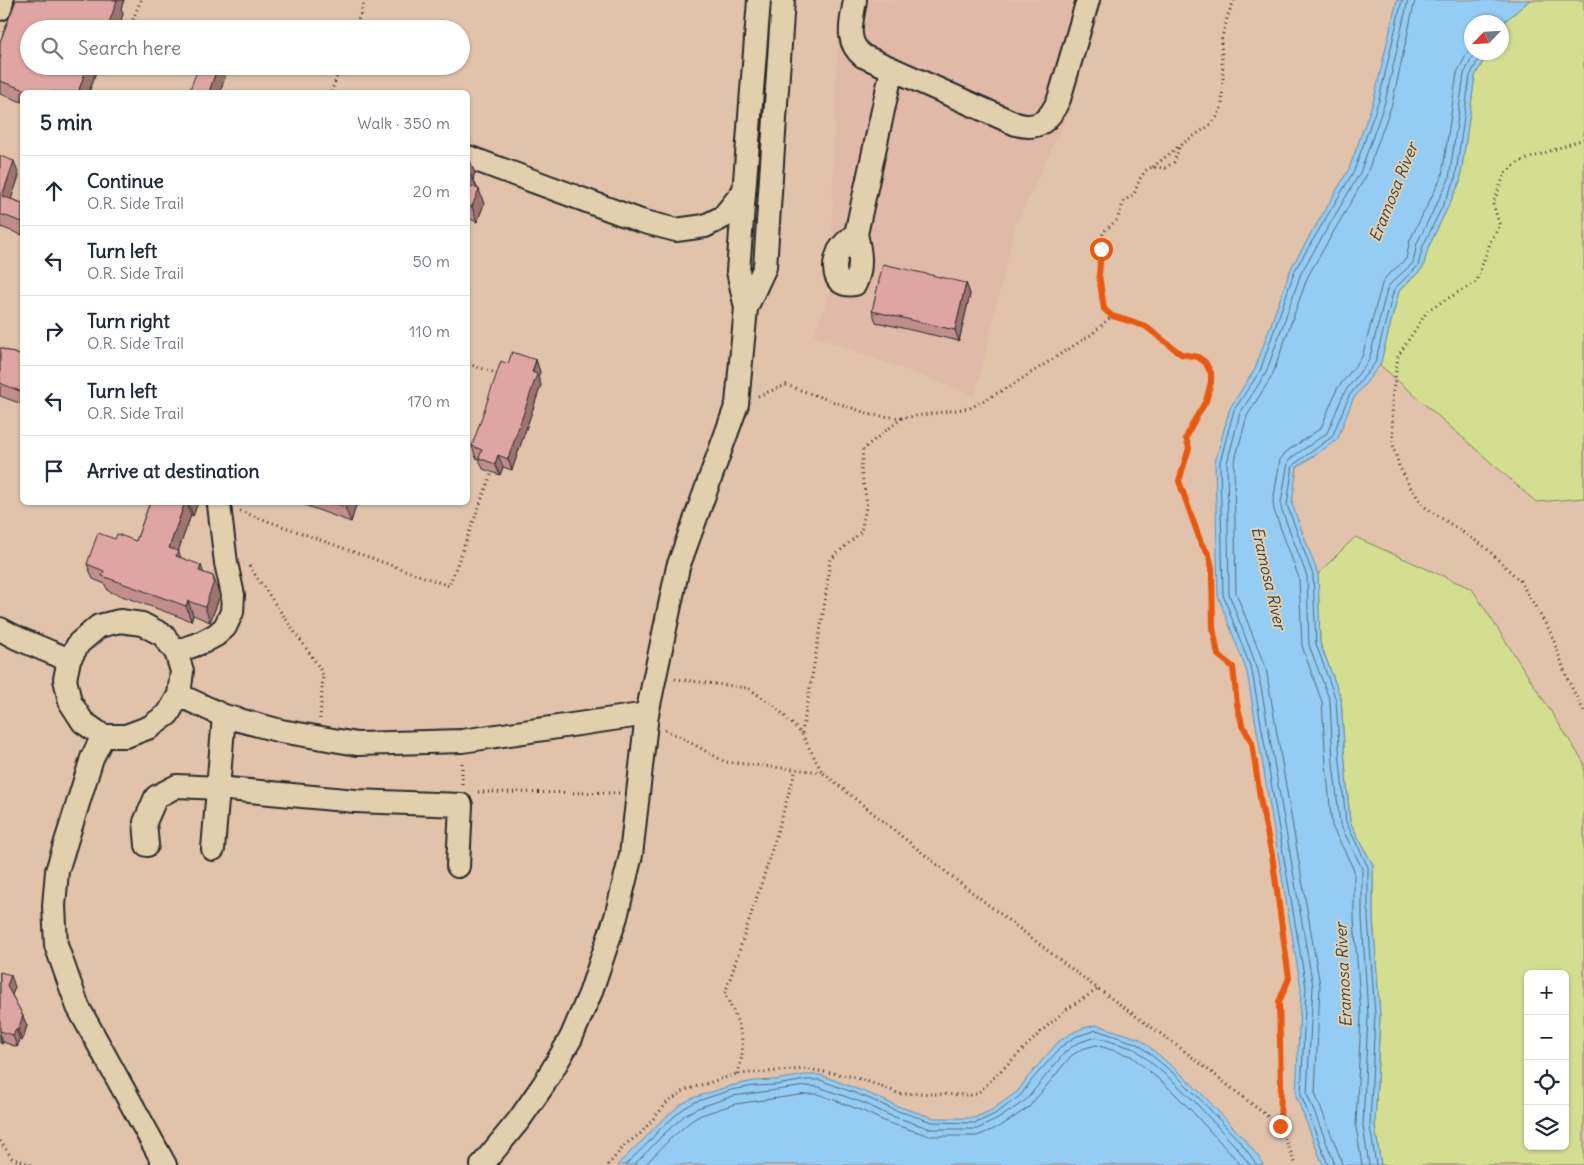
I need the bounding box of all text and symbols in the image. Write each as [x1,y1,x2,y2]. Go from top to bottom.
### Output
north arrow [1464,15,1509,60]
search box [20,20,470,75]
icon: search [38,34,66,62]
text: Search here [78,36,181,60]
text: 5 min [40,109,92,136]
text: Walk · 350 m [357,113,450,133]
water label: Eramosa River [1364,137,1423,244]
text: Continue [87,169,164,193]
icon: ahead [40,177,68,205]
text: 20 m [413,181,450,201]
text: O.R. Side Trail [87,193,184,213]
route start [1090,238,1113,261]
text: Turn left [87,239,157,263]
icon: left [40,247,68,275]
text: 50 m [412,251,450,271]
text: O.R. Side Trail [87,263,184,283]
text: Turn right [87,309,170,333]
icon: right [40,317,68,345]
text: 110 m [409,321,450,341]
text: O.R. Side Trail [87,333,184,353]
text: Turn left [87,379,157,403]
icon: left [40,387,68,415]
text: 170 m [407,391,450,411]
text: O.R. Side Trail [87,403,184,423]
icon: arrive [40,457,68,485]
text: Arrive at destination [87,459,260,483]
water label: Eramosa River [1247,525,1291,634]
water label: Eramosa River [1330,920,1356,1028]
map controls [1524,970,1569,1150]
button: + [1524,970,1569,1015]
button: − [1524,1015,1569,1060]
button: locate [1524,1060,1569,1105]
button: layers [1524,1105,1569,1150]
route end [1269,1115,1292,1138]

